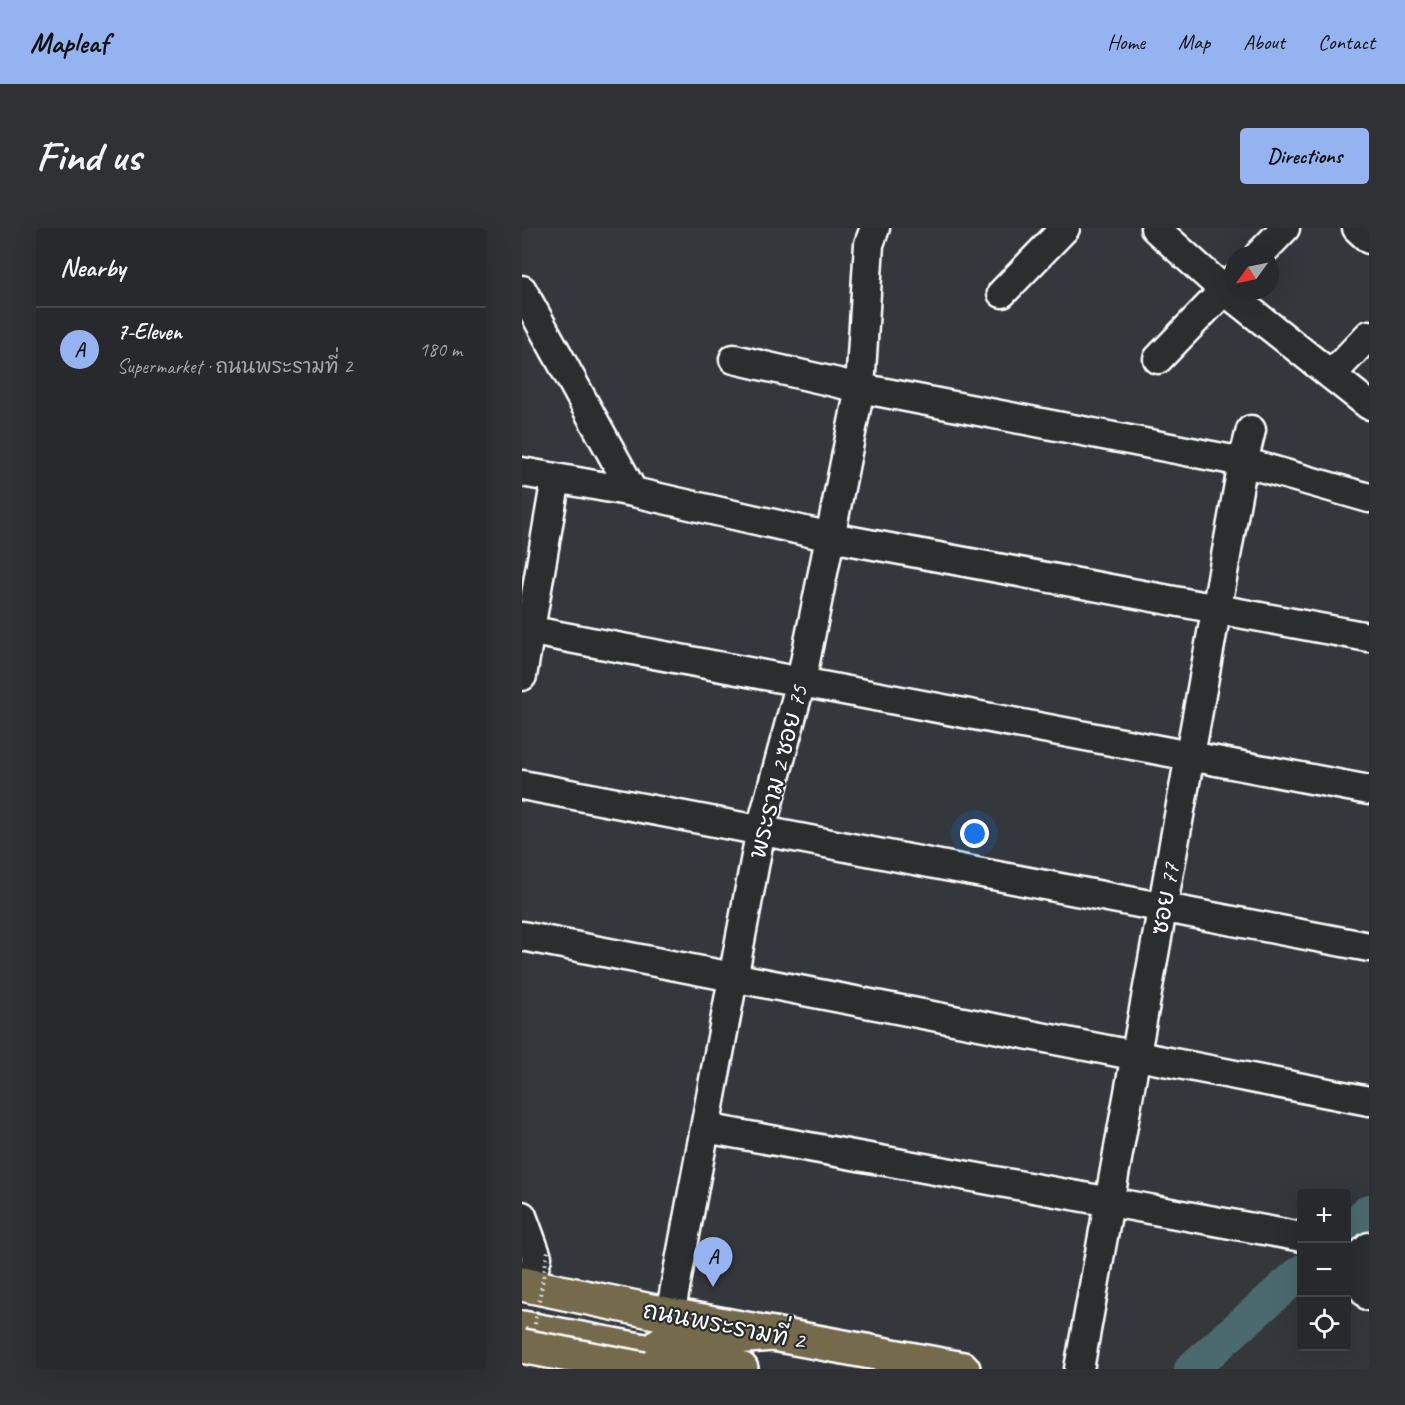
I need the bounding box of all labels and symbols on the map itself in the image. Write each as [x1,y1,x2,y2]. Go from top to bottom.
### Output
north arrow [1225,246,1279,300]
street label: พระราม 2 ซอย 75 [742,681,814,862]
your location [960,819,989,848]
street label: ซอย 77 [1144,860,1186,937]
pin: A [694,1238,732,1287]
street label: ถนนพระรามที่ 2 [640,1288,811,1356]

